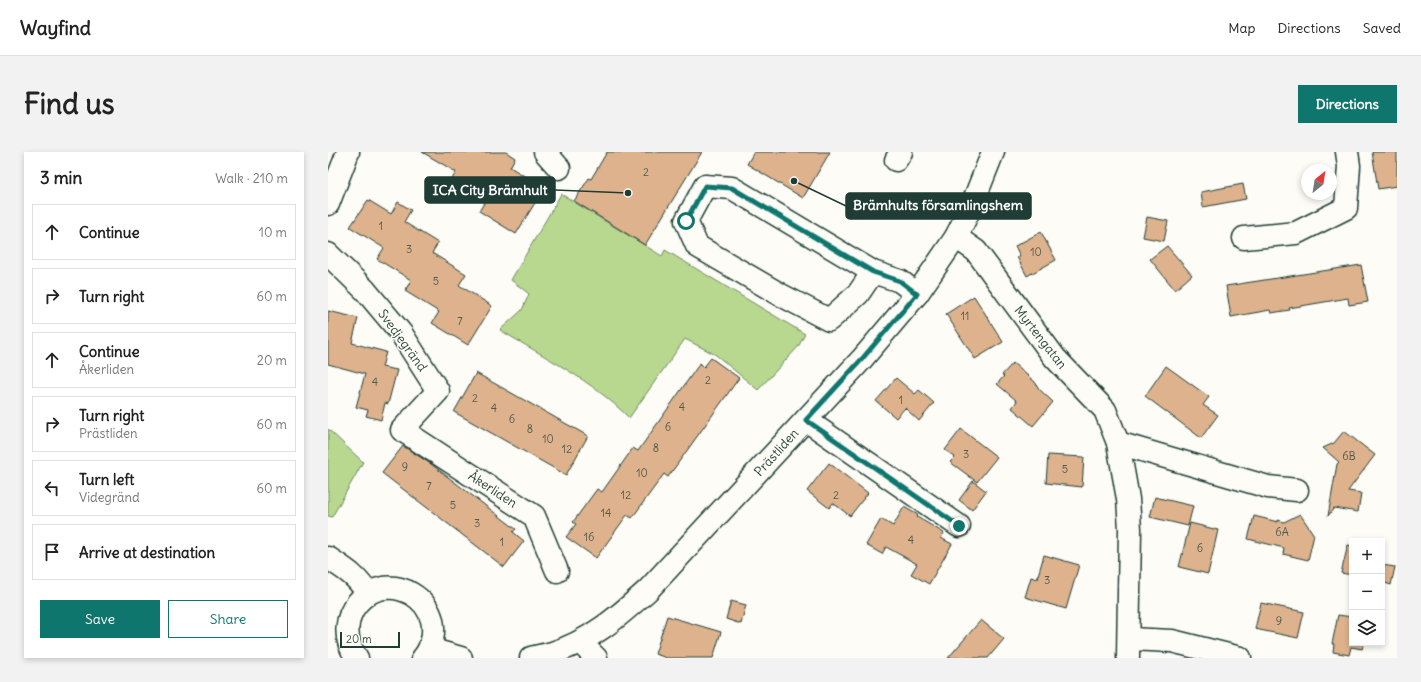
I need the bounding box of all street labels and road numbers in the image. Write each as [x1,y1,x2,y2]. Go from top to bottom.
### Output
street label: Myrtengatan [1011,302,1071,373]
street label: Svedjegränd [374,306,431,375]
street label: Prästliden [750,425,803,480]
street label: Åkerliden [465,466,521,512]

